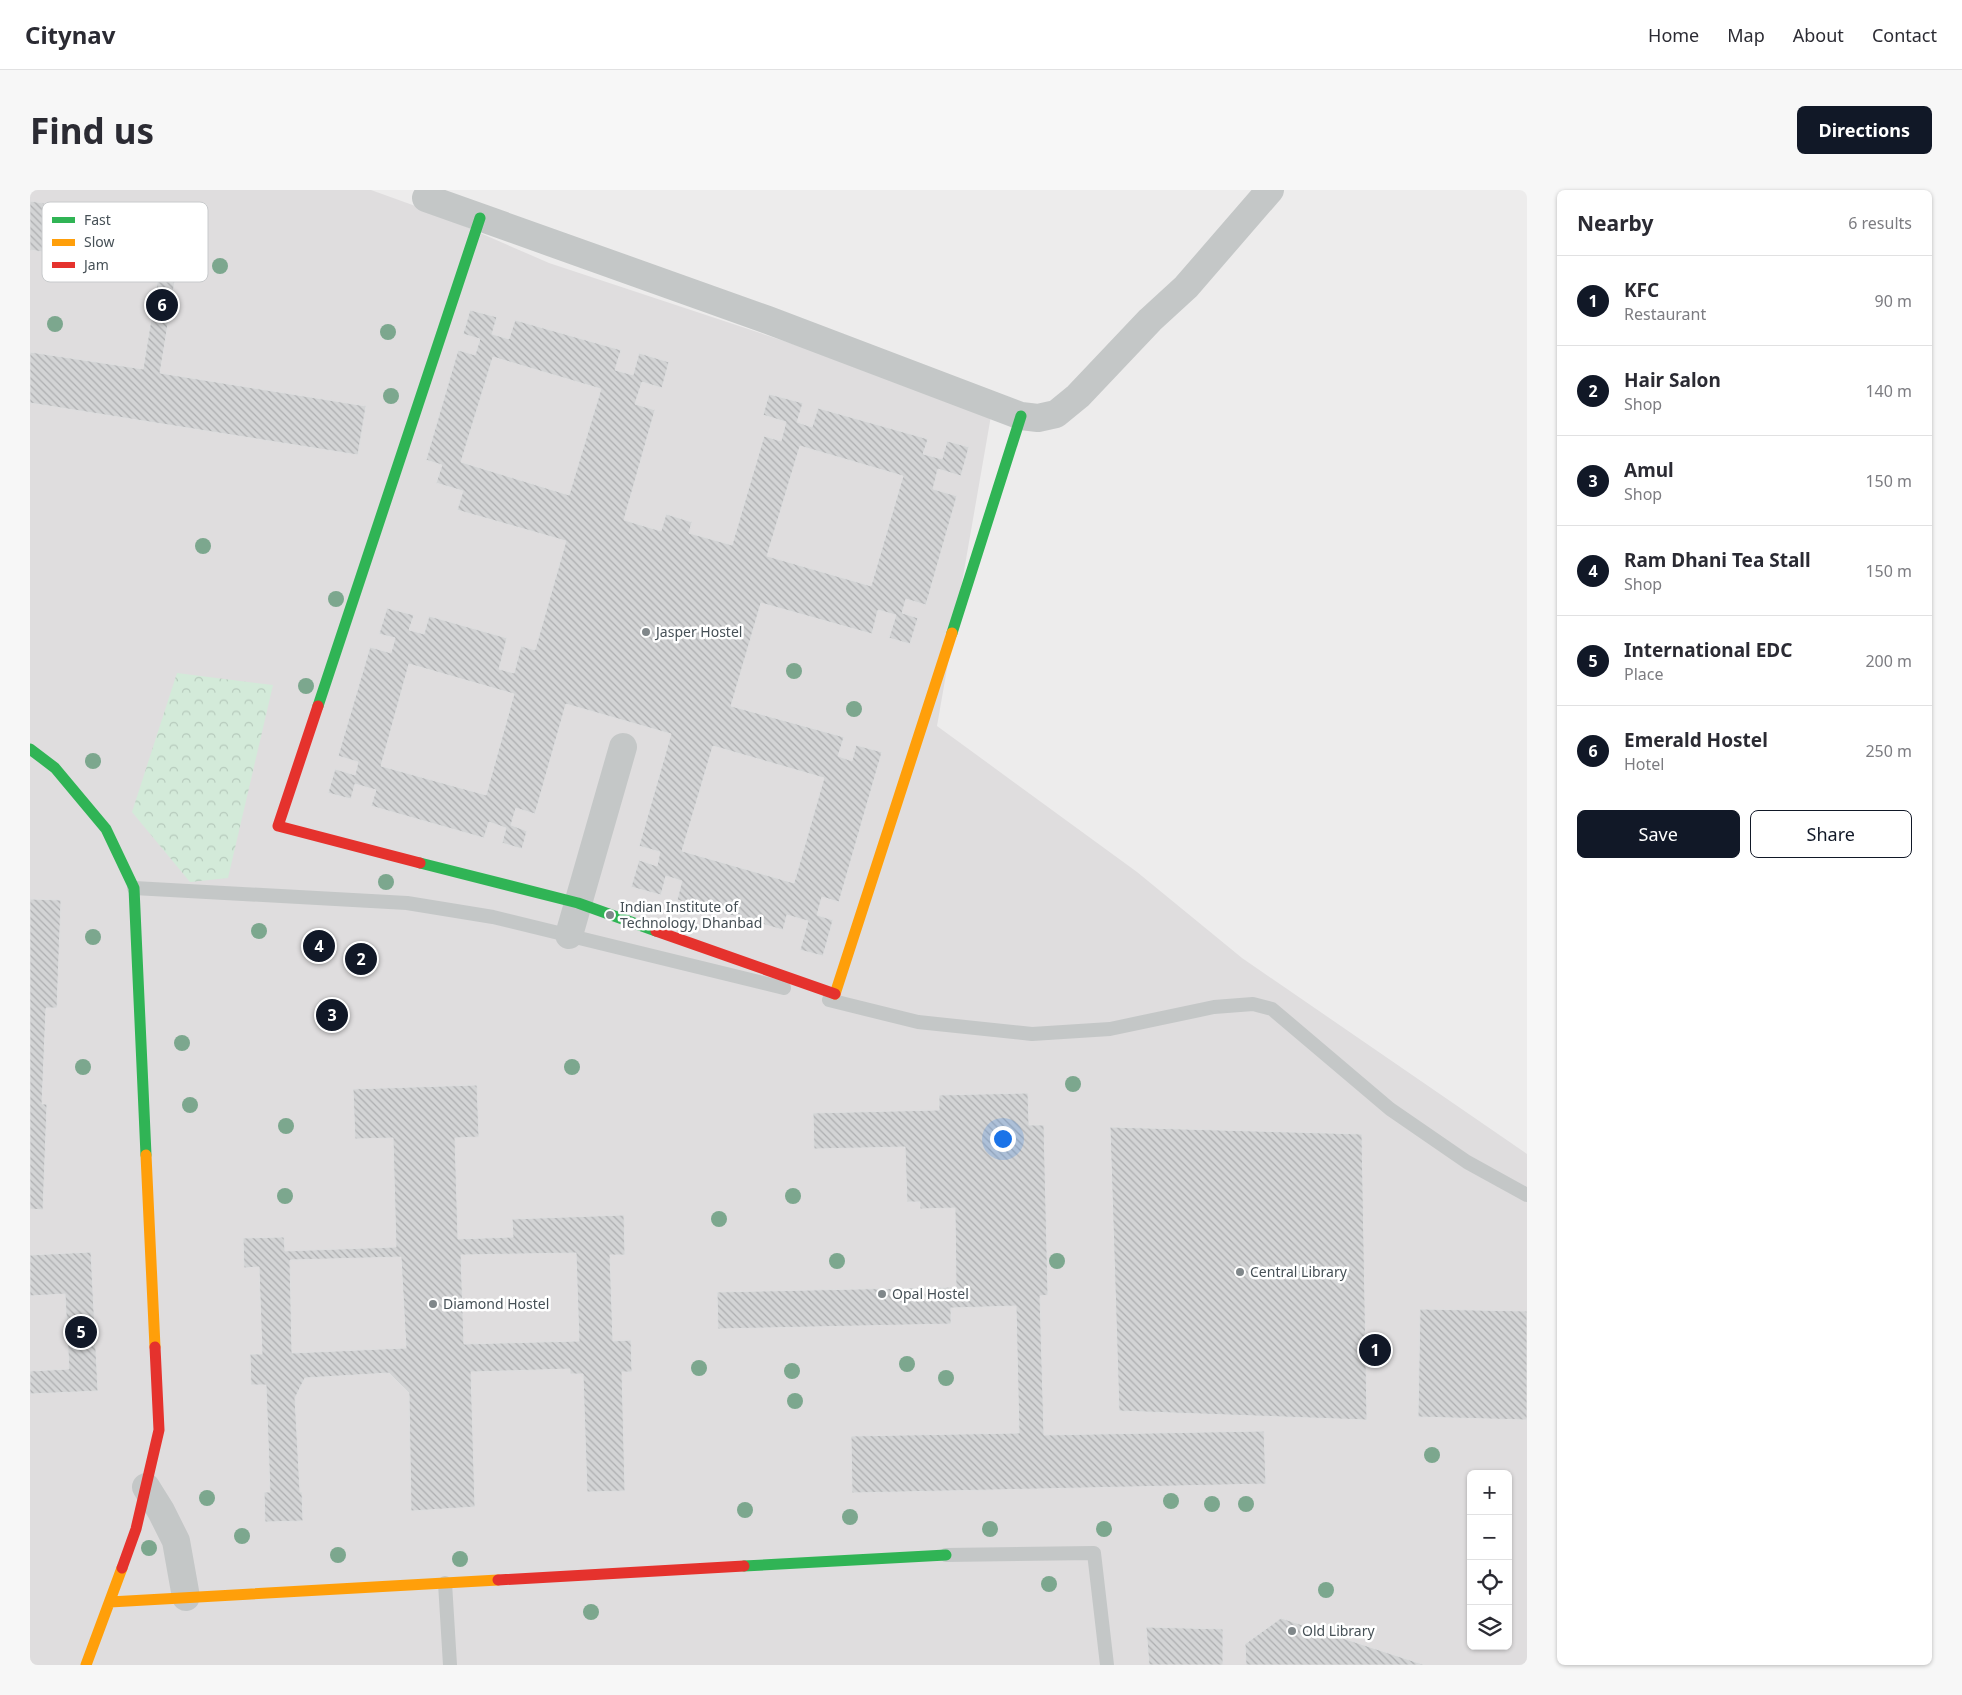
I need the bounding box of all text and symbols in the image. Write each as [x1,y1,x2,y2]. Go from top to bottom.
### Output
text: Citynav [25,18,115,51]
text: Home [1648,23,1699,47]
text: Map [1727,23,1765,47]
text: About [1793,23,1844,47]
text: Contact [1872,23,1937,47]
button: Directions [1797,106,1932,154]
text: Find us [30,107,154,154]
legend [42,202,208,282]
text: Nearby [1577,209,1653,237]
text: Fast [84,210,111,229]
text: 6 results [1848,212,1912,234]
text: Slow [84,232,115,251]
text: Jam [82,255,109,274]
text: KFC [1624,277,1659,303]
pin: 6 [146,286,178,324]
text: 1 [1588,290,1598,312]
text: 90 m [1875,290,1912,312]
text: Restaurant [1624,303,1706,325]
text: Hair Salon [1624,367,1721,393]
text: 2 [1588,380,1598,402]
text: 140 m [1865,380,1912,402]
text: Shop [1624,393,1662,415]
text: Amul [1624,457,1674,483]
text: 3 [1588,470,1598,492]
text: 150 m [1865,470,1912,492]
text: Shop [1624,483,1662,505]
text: Ram Dhani Tea Stall [1624,547,1811,573]
text: 4 [1588,560,1598,582]
text: 150 m [1865,560,1912,582]
text: Shop [1624,573,1662,595]
place label: Jasper Hostel [654,622,742,641]
marker: Jasper Hostel [640,626,652,638]
text: International EDC [1624,637,1792,663]
text: 5 [1588,650,1598,672]
text: 200 m [1865,650,1912,672]
text: Place [1624,663,1664,685]
text: Emerald Hostel [1624,727,1768,753]
text: 6 [1588,740,1598,762]
text: 250 m [1865,740,1912,762]
text: Hotel [1624,753,1664,775]
button: Save [1577,810,1740,858]
button: Share [1750,810,1912,858]
place label: Indian Institute of Technology, Dhanbad [620,897,762,932]
marker: Indian Institute of Technology, Dhanbad [604,909,616,921]
pin: 4 [303,927,335,965]
pin: 2 [345,940,377,978]
pin: 3 [316,996,348,1034]
your location [990,1126,1016,1152]
place label: Central Library [1250,1262,1348,1281]
marker: Central Library [1234,1266,1246,1278]
place label: Opal Hostel [892,1284,969,1303]
marker: Opal Hostel [876,1288,888,1300]
place label: Diamond Hostel [443,1294,549,1313]
marker: Diamond Hostel [427,1298,439,1310]
pin: 5 [65,1313,97,1351]
pin: 1 [1359,1331,1391,1369]
map controls [1467,1470,1512,1650]
button: + [1467,1470,1512,1515]
button: − [1467,1515,1512,1560]
button: locate [1467,1560,1512,1605]
button: layers [1467,1605,1512,1650]
place label: Old Library [1302,1621,1375,1640]
marker: Old Library [1286,1625,1298,1637]

